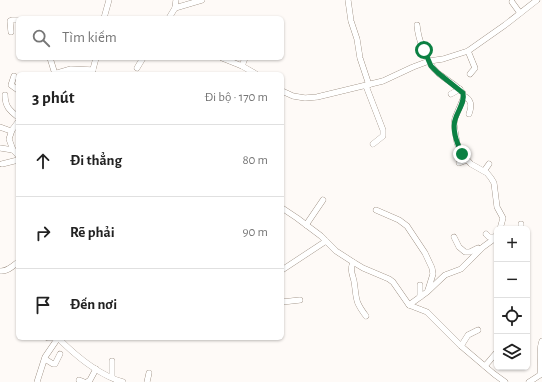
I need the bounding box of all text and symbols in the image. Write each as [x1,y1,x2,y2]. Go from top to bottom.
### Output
search box [16,16,284,60]
icon: search [30,27,52,49]
text: Tìm kiếm [62,30,117,45]
route start [415,41,433,59]
text: 3 phút [32,89,74,106]
text: Đi bộ · 170 m [204,91,268,104]
route end [453,145,471,163]
icon: ahead [32,150,54,172]
text: Đi thẳng [70,153,122,168]
text: 80 m [242,154,268,167]
icon: right [32,222,54,244]
text: Rẽ phải [70,225,115,240]
text: 90 m [242,226,268,239]
map controls [494,226,530,370]
button: + [494,226,530,262]
button: − [494,262,530,298]
icon: arrive [32,294,54,316]
text: Đến nơi [70,297,117,312]
button: locate [494,298,530,334]
button: layers [494,334,530,370]

